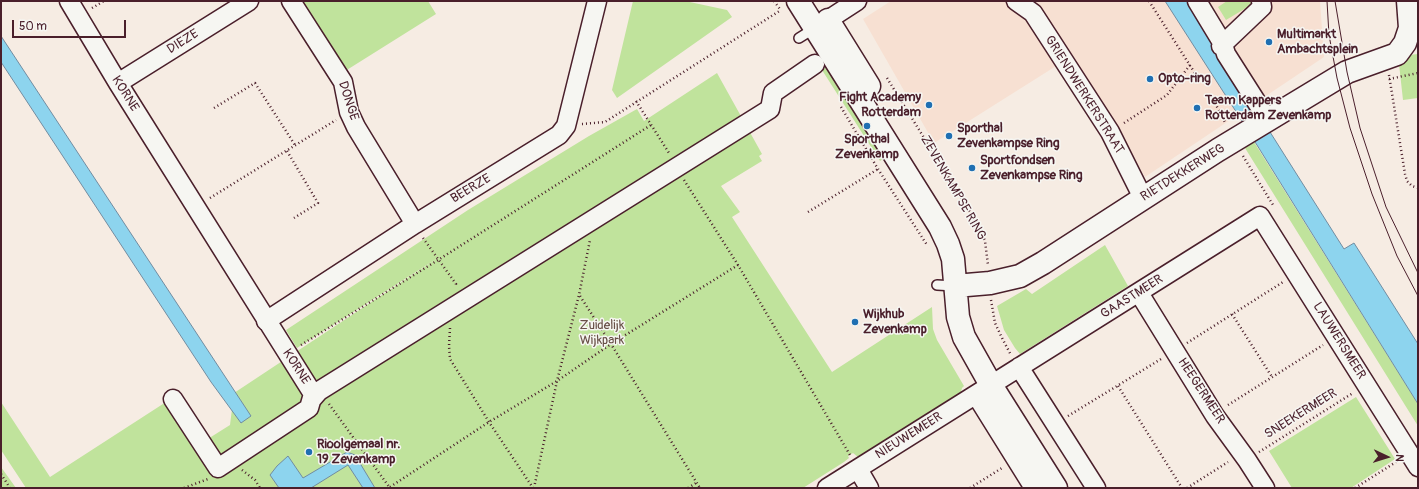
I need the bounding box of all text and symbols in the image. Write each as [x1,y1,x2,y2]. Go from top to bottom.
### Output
scale bar [14,12,128,38]
text: 50 m [19,19,47,34]
street label: DIEZE [164,26,202,58]
place label: Multimarkt Ambachtsplein [1277,27,1358,58]
street label: GRIENDWERKERSTRAAT [1041,33,1127,157]
marker: Multimarkt Ambachtsplein [1264,37,1274,47]
place label: Opto-ring [1158,71,1211,87]
street label: KORNE [108,73,142,115]
marker: Opto-ring [1145,74,1155,84]
street label: DONGE [334,79,362,123]
place label: Fight Academy Rotterdam [839,90,921,121]
place label: Team Kappers Rotterdam Zevenkamp [1205,93,1331,124]
marker: Fight Academy Rotterdam [924,100,934,110]
marker: Team Kappers Rotterdam Zevenkamp [1192,103,1202,113]
marker: Sporthal Zevenkamp [862,121,872,131]
place label: Sporthal Zevenkampse Ring [957,121,1059,152]
marker: Sporthal Zevenkampse Ring [944,131,954,141]
place label: Sporthal Zevenkamp [835,132,899,163]
street label: ZEVENKAMPSE RING [917,133,989,243]
street label: RIETDEKKERWEG [1138,141,1228,205]
place label: Sportfondsen Zevenkampse Ring [980,153,1082,184]
marker: Sportfondsen Zevenkampse Ring [967,163,977,173]
street label: BEERZE [448,171,494,207]
street label: GAASTMEER [1098,272,1166,322]
street label: LAUWERSMEER [1309,300,1369,382]
place label: Wijkhub Zevenkamp [863,307,927,338]
marker: Wijkhub Zevenkamp [850,317,860,327]
park label: Zuidelijk Wijkpark [580,318,624,349]
street label: KORNE [279,346,313,388]
street label: HEEGERMEER [1174,355,1228,427]
street label: SNEEKERMEER [1262,386,1340,442]
street label: NIEUWEMEER [873,409,945,463]
place label: Rioolgemaal nr. 19 Zevenkamp [317,437,400,468]
north arrow [1367,437,1407,477]
marker: Rioolgemaal nr. 19 Zevenkamp [304,447,314,457]
text: N [1393,454,1406,462]

